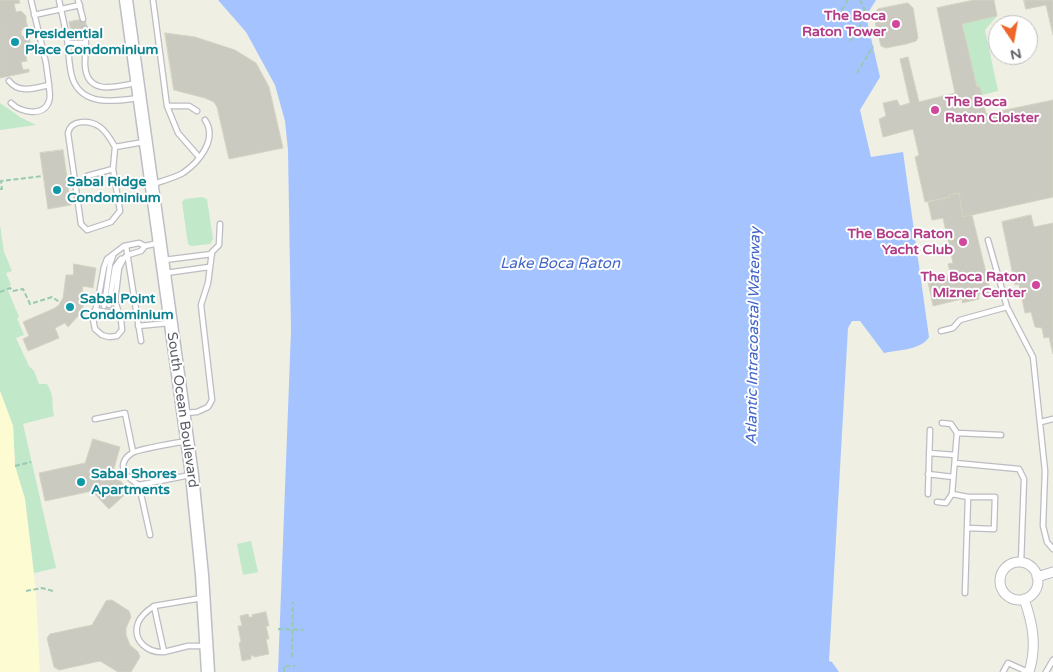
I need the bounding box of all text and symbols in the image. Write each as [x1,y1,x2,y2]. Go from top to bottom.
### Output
place label: The Boca Raton Tower [802,8,886,40]
north arrow [988,15,1038,65]
marker: The Boca Raton Tower [890,18,902,30]
place label: Presidential Place Condominium [25,26,158,58]
marker: Presidential Place Condominium [9,36,21,48]
text: N [1009,45,1023,64]
place label: The Boca Raton Cloister [945,94,1039,126]
marker: The Boca Raton Cloister [929,104,941,116]
place label: Sabal Ridge Condominium [67,174,161,206]
marker: Sabal Ridge Condominium [51,184,63,196]
place label: The Boca Raton Yacht Club [847,226,953,258]
water label: Atlantic Intracoastal Waterway [743,227,765,445]
marker: The Boca Raton Yacht Club [957,236,969,248]
water label: Lake Boca Raton [500,255,620,273]
place label: The Boca Raton Mizner Center [920,269,1026,302]
marker: The Boca Raton Mizner Center [1030,279,1042,291]
place label: Sabal Point Condominium [80,291,174,324]
marker: Sabal Point Condominium [64,301,76,313]
street label: South Ocean Boulevard [163,331,201,489]
place label: Sabal Shores Apartments [91,466,177,498]
marker: Sabal Shores Apartments [75,476,87,488]

